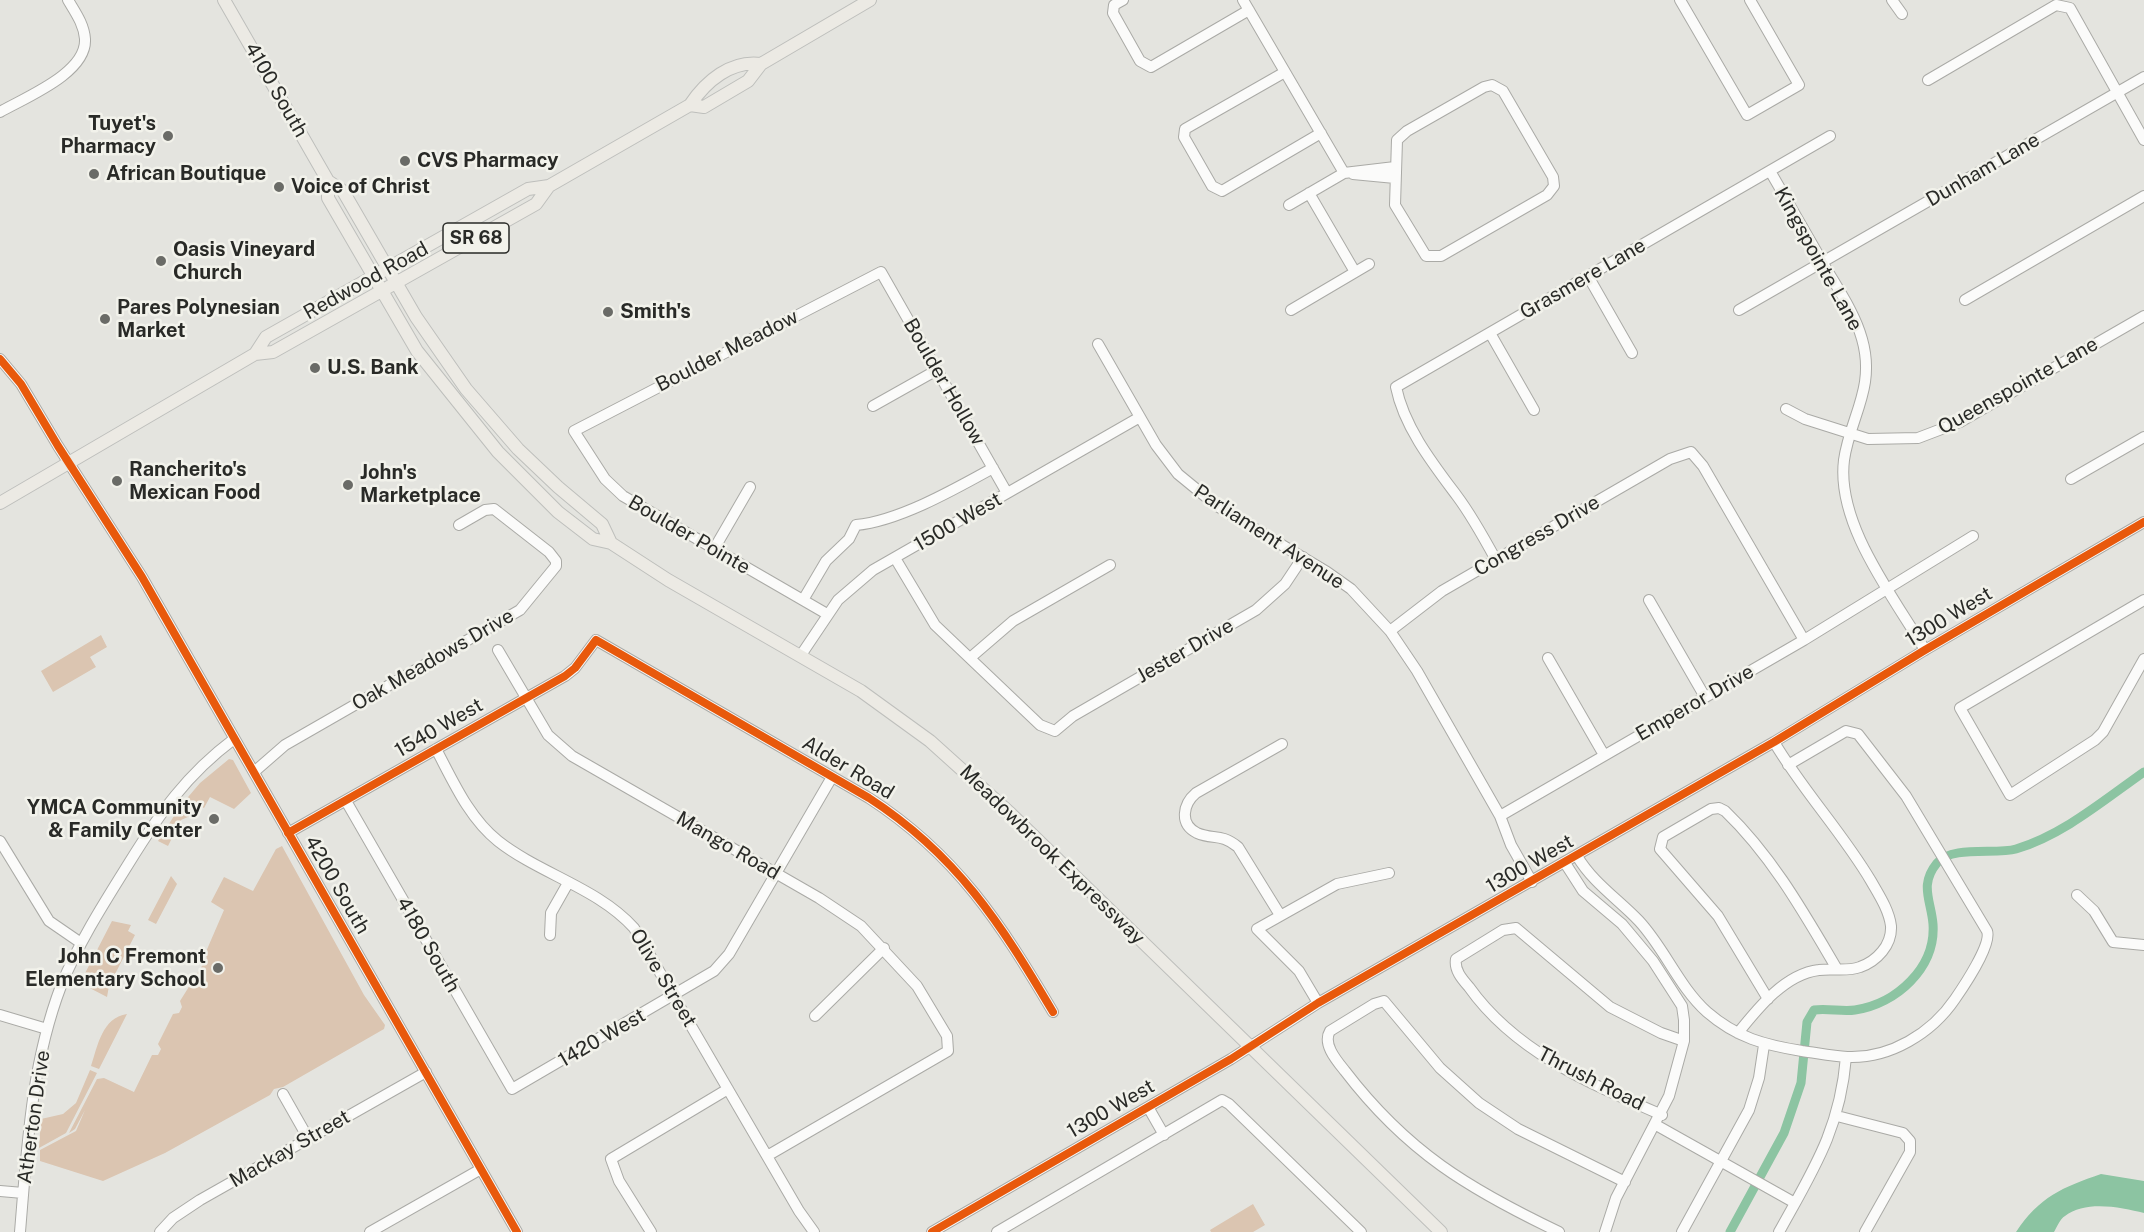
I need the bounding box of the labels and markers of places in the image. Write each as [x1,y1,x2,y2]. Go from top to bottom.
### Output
place label: Tuyet's Pharmacy [61,112,156,159]
marker: Tuyet's Pharmacy [161,129,175,143]
place label: CVS Pharmacy [417,149,558,173]
marker: CVS Pharmacy [398,154,412,168]
place label: African Boutique [106,162,266,186]
marker: African Boutique [87,167,101,181]
place label: Voice of Christ [291,175,430,199]
marker: Voice of Christ [272,180,286,194]
place label: Oasis Vineyard Church [173,238,315,285]
marker: Oasis Vineyard Church [154,254,168,268]
place label: Pares Polynesian Market [117,296,280,343]
place label: Smith's [620,300,691,324]
marker: Smith's [601,305,615,319]
marker: Pares Polynesian Market [98,312,112,326]
place label: U.S. Bank [327,356,419,380]
marker: U.S. Bank [308,361,322,375]
place label: Rancherito's Mexican Food [129,458,261,505]
place label: John's Marketplace [360,461,481,508]
marker: Rancherito's Mexican Food [110,474,124,488]
marker: John's Marketplace [341,478,355,492]
place label: YMCA Community & Family Center [27,796,202,843]
marker: YMCA Community & Family Center [207,812,221,826]
place label: John C Fremont Elementary School [25,945,206,992]
marker: John C Fremont Elementary School [211,961,225,975]

